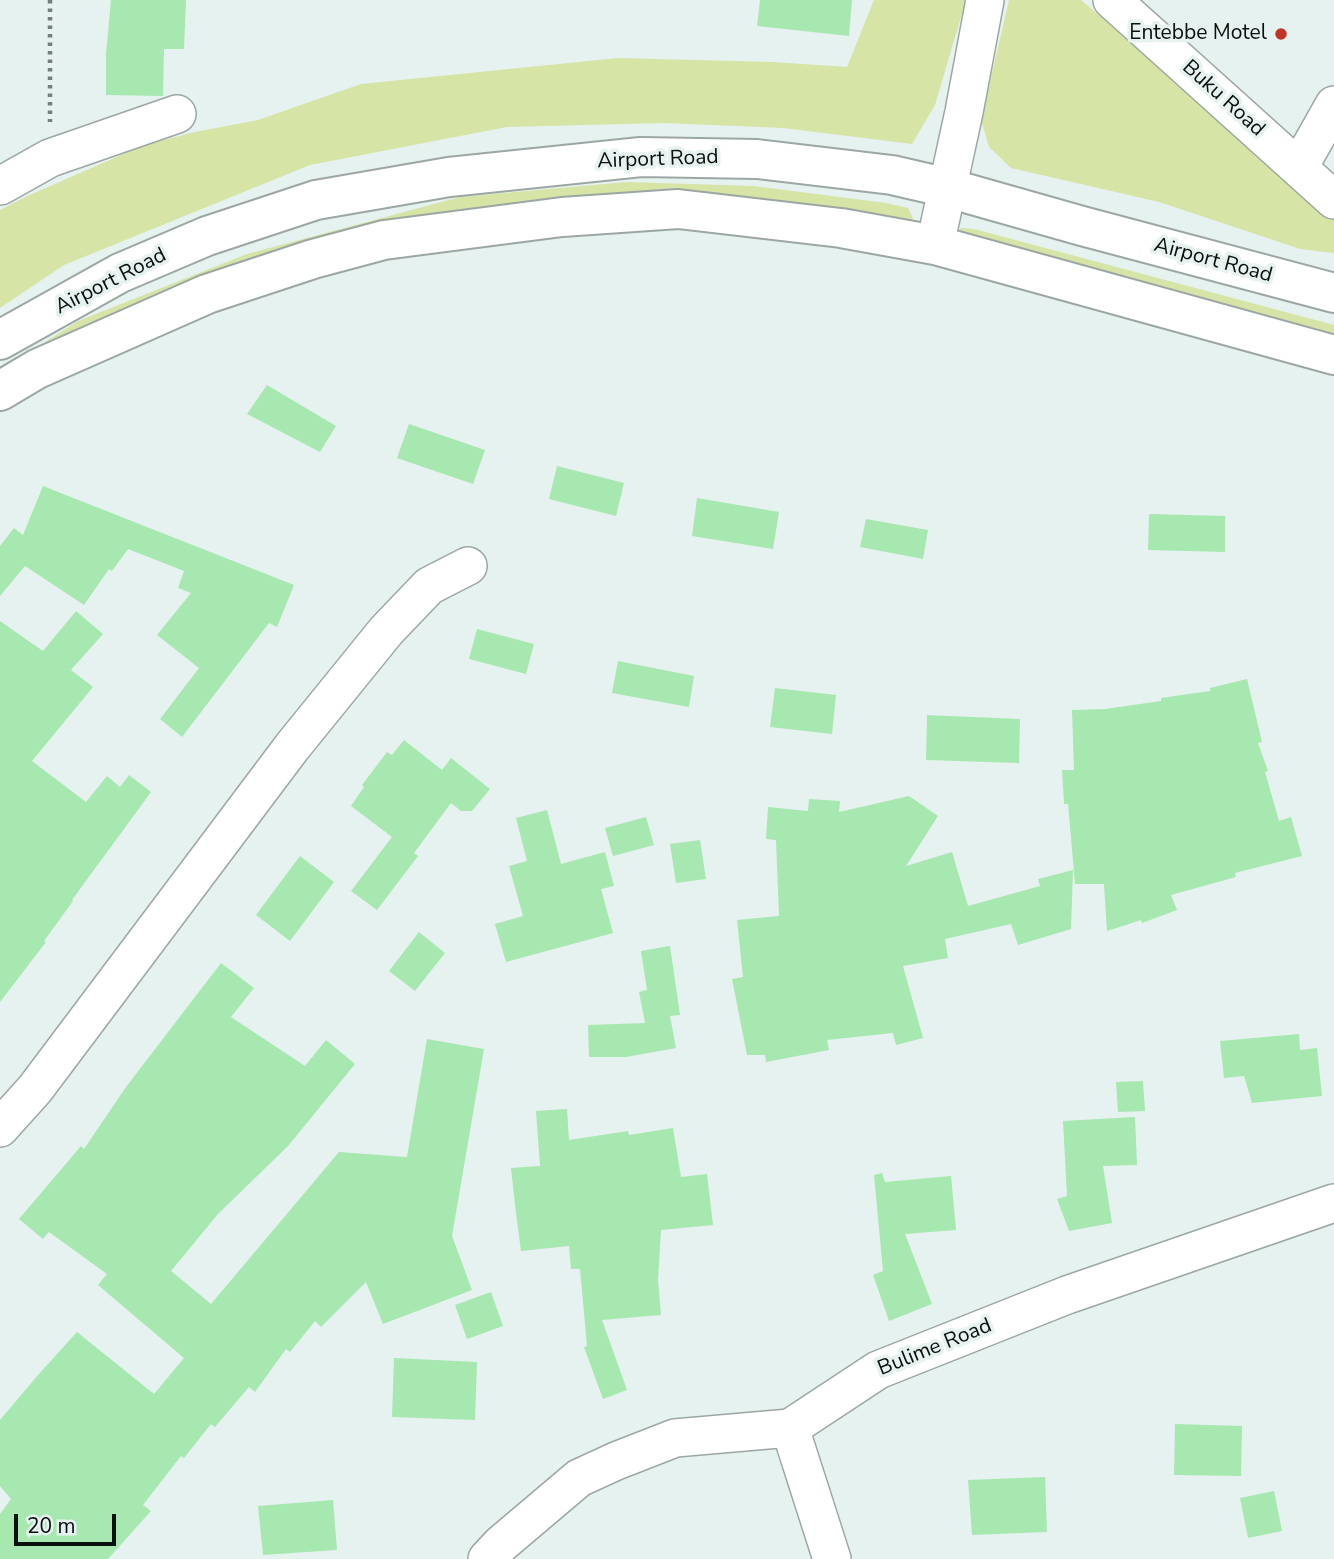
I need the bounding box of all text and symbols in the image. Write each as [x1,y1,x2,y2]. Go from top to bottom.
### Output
place label: Entebbe Motel [1129,21,1267,47]
marker: Entebbe Motel [1273,26,1289,42]
street label: Buku Road [1176,55,1270,143]
street label: Airport Road [597,145,719,175]
street label: Airport Road [1151,233,1275,289]
street label: Airport Road [51,243,171,321]
street label: Bulime Road [874,1314,996,1382]
scale bar [18,1500,119,1544]
text: 20 m [27,1512,76,1540]

